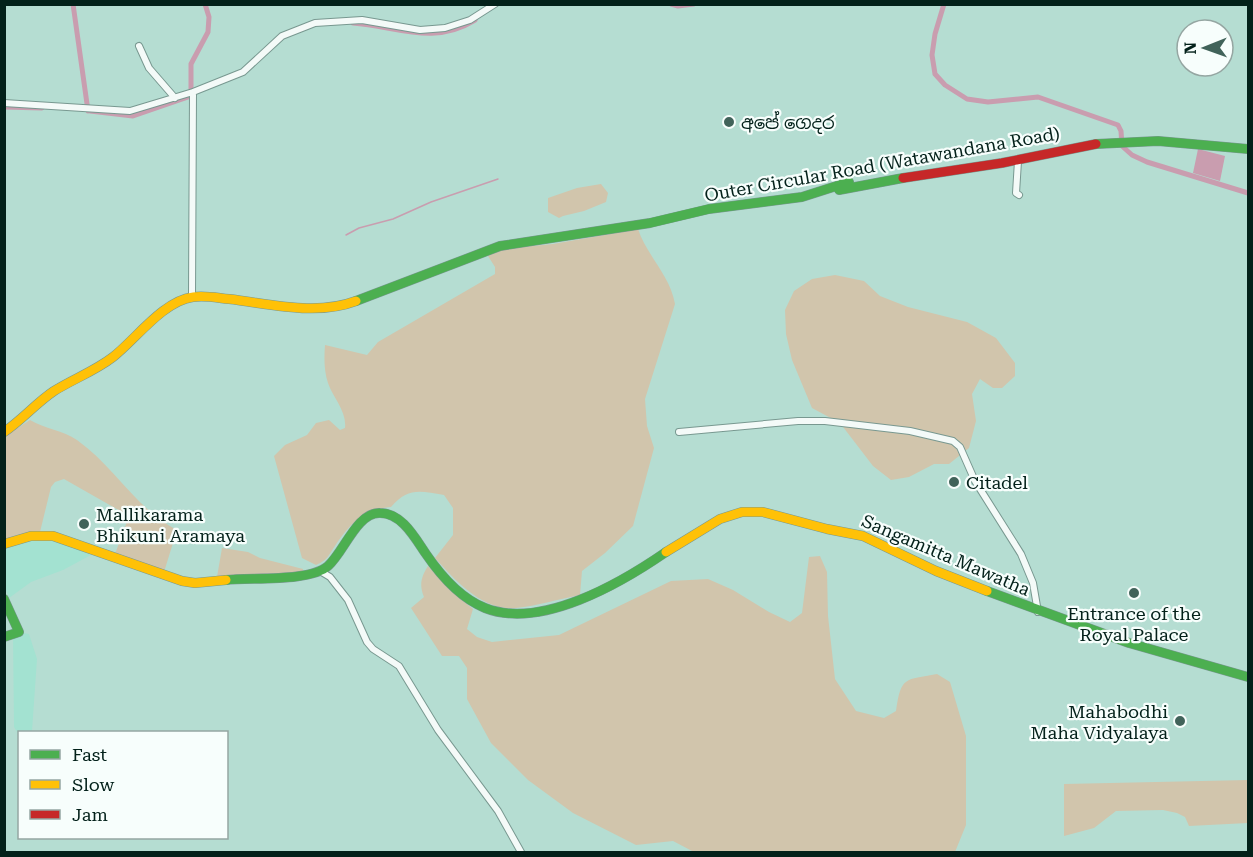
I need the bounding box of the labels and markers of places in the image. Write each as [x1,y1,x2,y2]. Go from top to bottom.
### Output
place label: අපේ ගෙදර [741,111,835,134]
marker: අපේ ගෙදර [722,115,736,129]
place label: Citadel [966,472,1028,493]
marker: Citadel [947,475,961,489]
place label: Mallikarama Bhikuni Aramaya [96,504,245,546]
marker: Mallikarama Bhikuni Aramaya [77,517,91,531]
marker: Entrance of the Royal Palace [1127,586,1141,600]
place label: Entrance of the Royal Palace [1067,603,1201,645]
place label: Mahabodhi Maha Vidyalaya [1031,701,1168,743]
marker: Mahabodhi Maha Vidyalaya [1173,714,1187,728]

